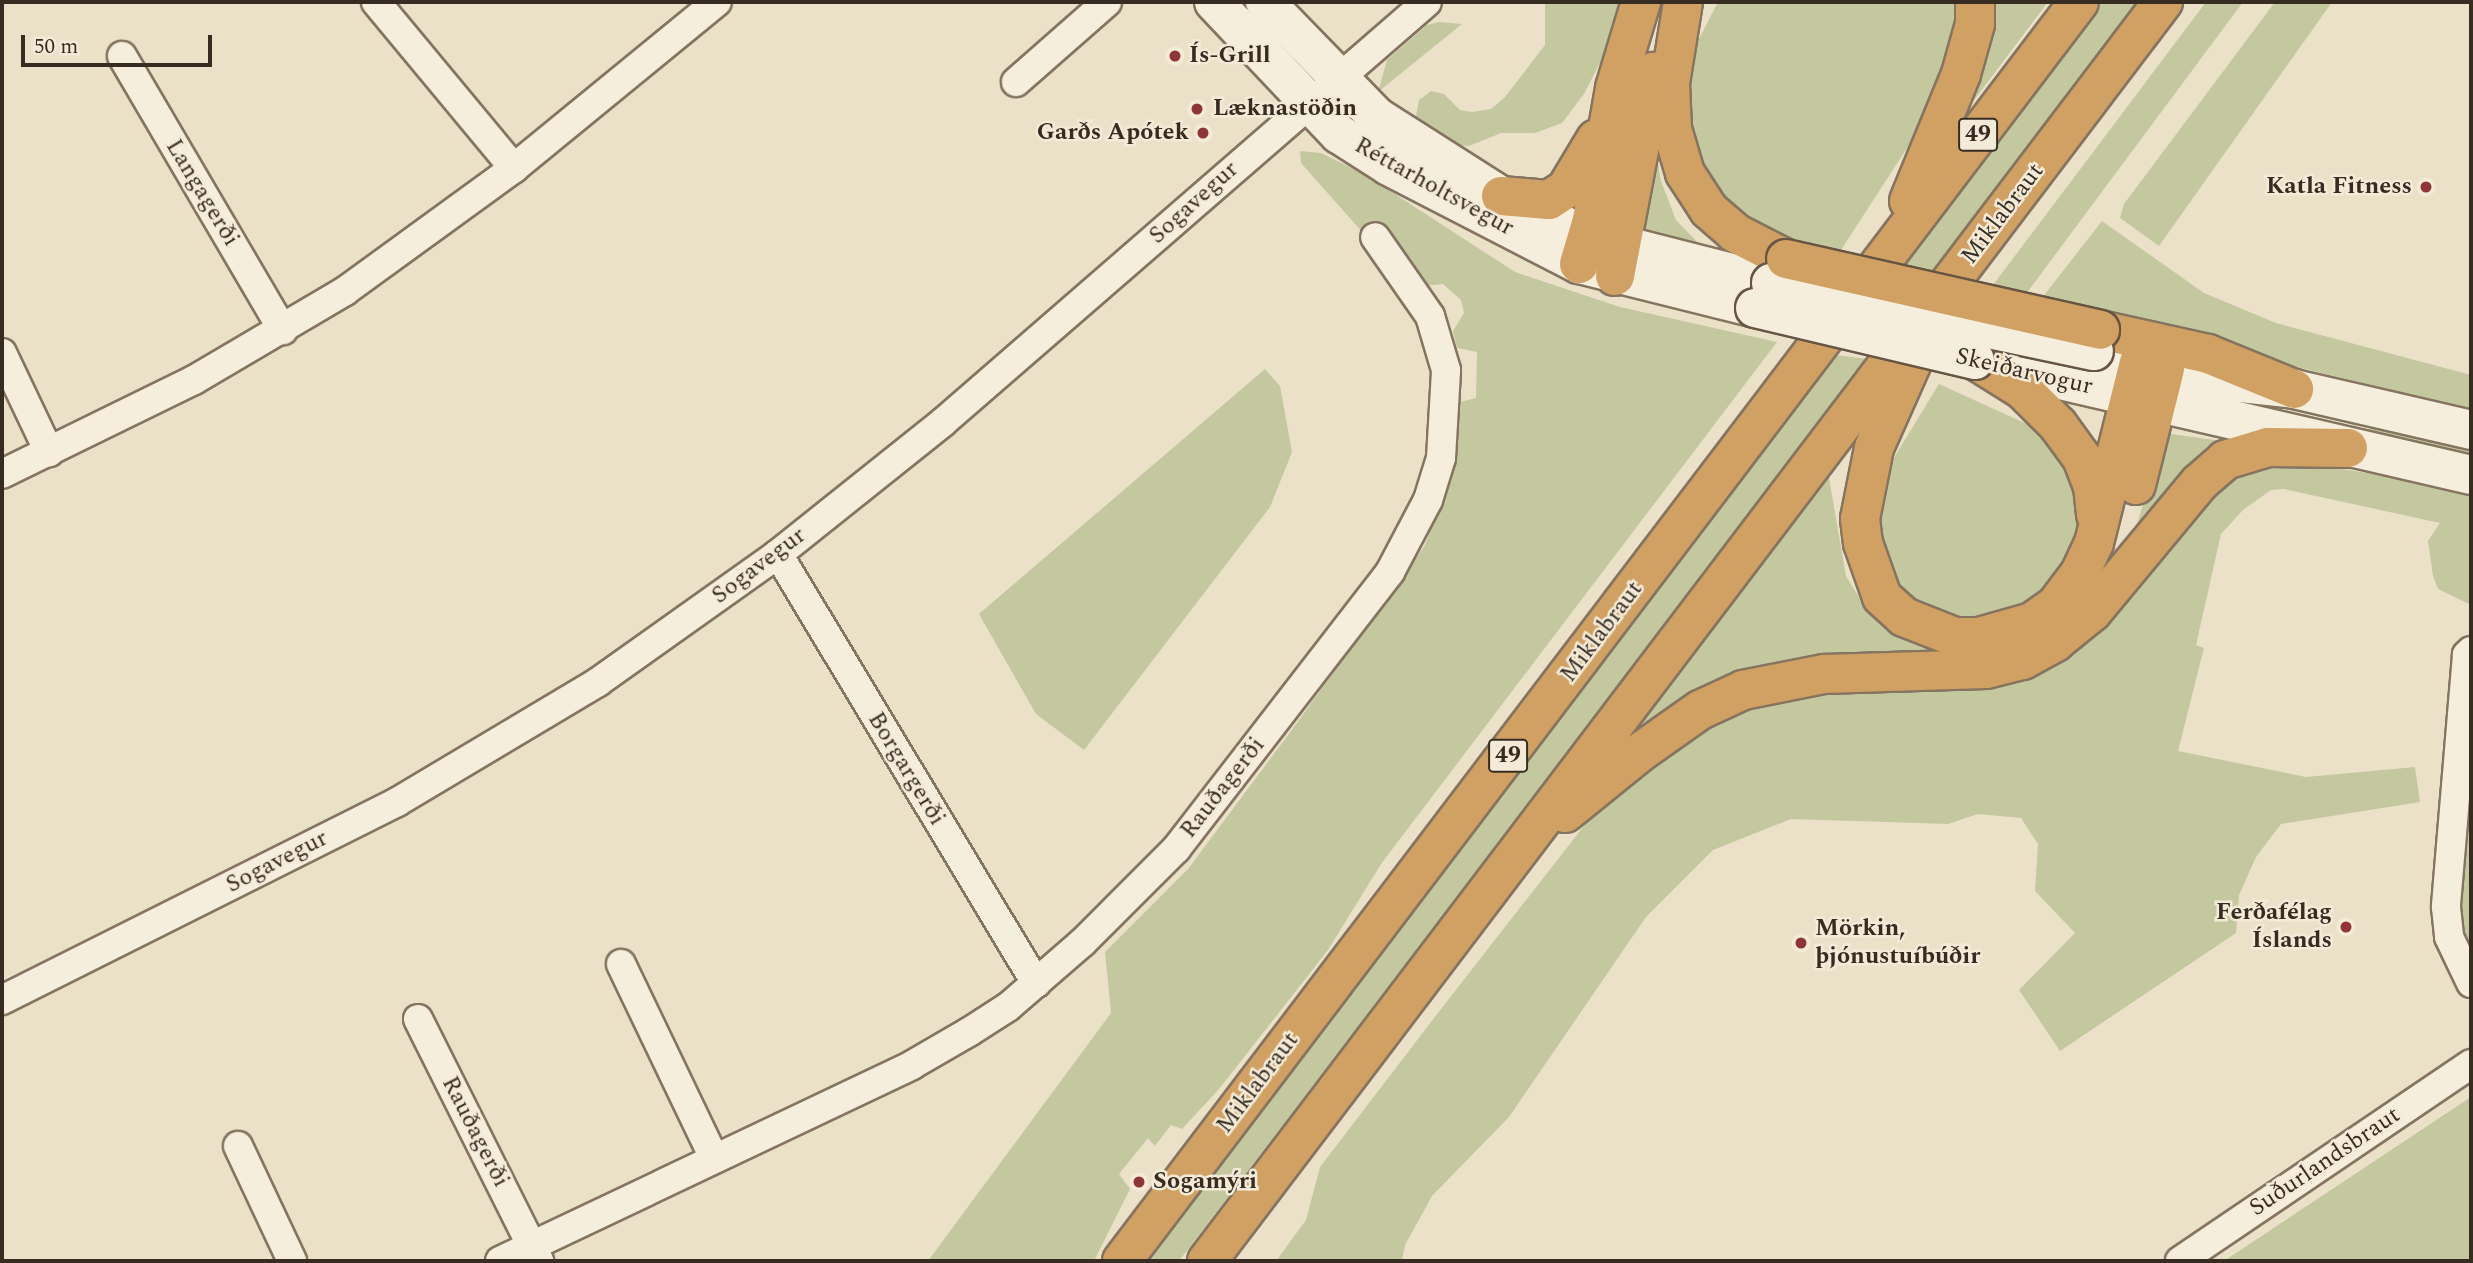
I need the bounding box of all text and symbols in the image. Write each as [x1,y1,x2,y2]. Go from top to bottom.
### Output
scale bar [24,21,215,65]
text: 50 m [34,31,78,63]
place label: Ís-Grill [1189,42,1271,70]
marker: Ís-Grill [1167,48,1183,64]
place label: Læknastöðin [1213,95,1357,123]
marker: Læknastöðin [1187,99,1207,119]
road number: 49 [1957,116,1999,154]
place label: Garðs Apótek [1037,119,1189,147]
marker: Garðs Apótek [1195,125,1211,141]
street label: Réttarholtsvegur [1349,131,1519,243]
street label: Langagerði [159,134,245,252]
street label: Sogavegur [1143,155,1245,251]
street label: Miklabraut [1956,158,2050,270]
place label: Katla Fitness [2266,173,2412,201]
marker: Katla Fitness [2418,179,2434,195]
street label: Skeiðarvogur [1953,342,2095,402]
street label: Sogavegur [706,521,812,611]
street label: Miklabraut [1555,576,1649,688]
street label: Borgargerði [861,707,951,831]
street label: Rauðagerði [1175,732,1271,844]
road number: 49 [1487,736,1529,776]
street label: Sogavegur [221,824,333,900]
place label: Ferðafélag Íslands [2216,899,2332,955]
place label: Mörkin, þjónustuíbúðir [1815,915,1980,971]
marker: Ferðafélag Íslands [2338,919,2354,935]
marker: Mörkin, þjónustuíbúðir [1793,935,1809,951]
street label: Miklabraut [1211,1027,1305,1139]
street label: Rauðagerði [435,1072,515,1192]
street label: Suðurlandsbraut [2244,1101,2406,1223]
place label: Sogamýri [1153,1168,1257,1196]
marker: Sogamýri [1131,1174,1147,1190]

